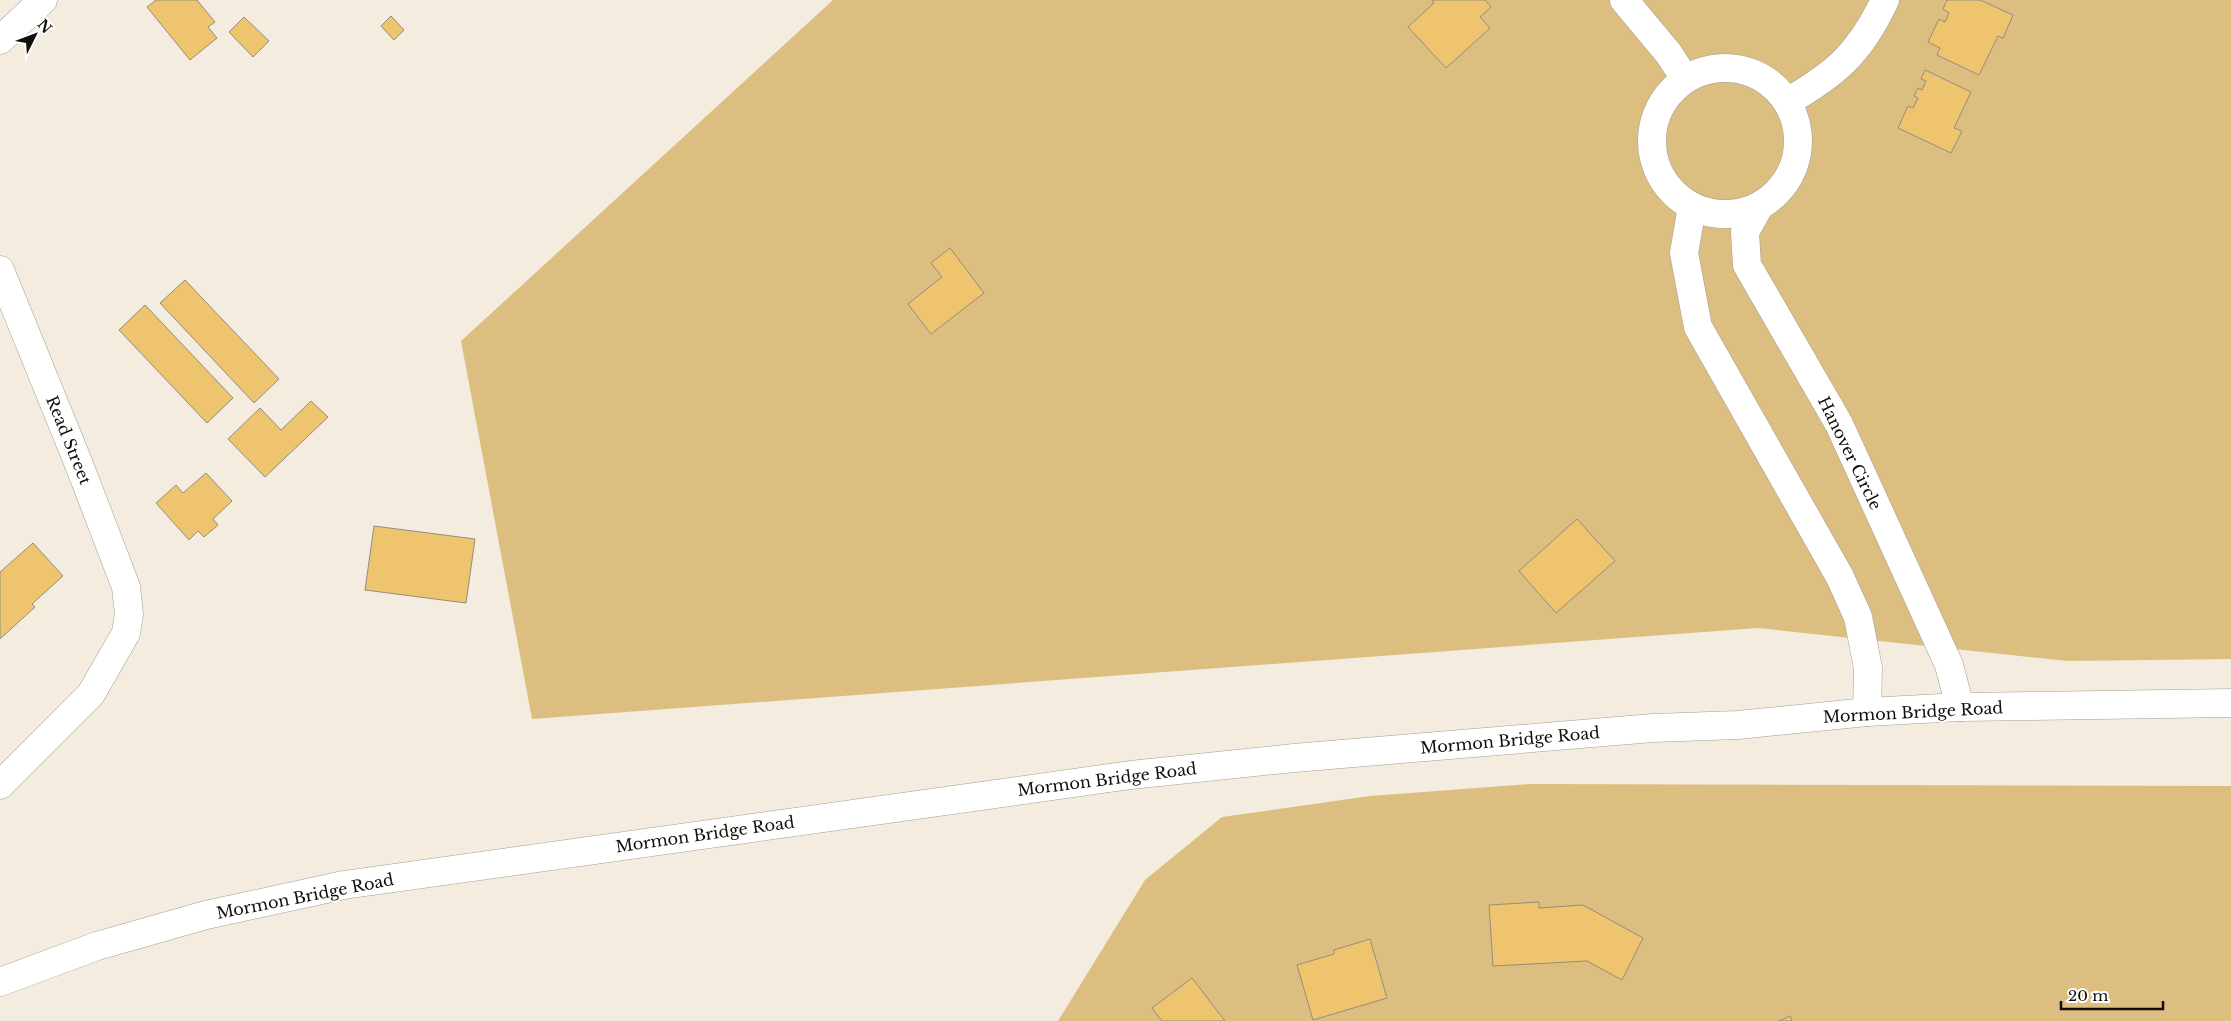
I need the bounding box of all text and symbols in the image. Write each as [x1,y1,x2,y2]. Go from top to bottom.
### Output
north arrow [10,10,60,60]
text: N [34,15,56,37]
street label: Read Street [42,393,96,487]
street label: Hanover Circle [1814,393,1886,513]
street label: Mormon Bridge Road [1822,697,2004,727]
street label: Mormon Bridge Road [1419,722,1601,758]
street label: Mormon Bridge Road [1016,758,1198,800]
street label: Mormon Bridge Road [614,812,796,856]
street label: Mormon Bridge Road [215,869,396,923]
scale bar [2061,978,2164,1010]
text: 20 m [2068,986,2108,1005]

